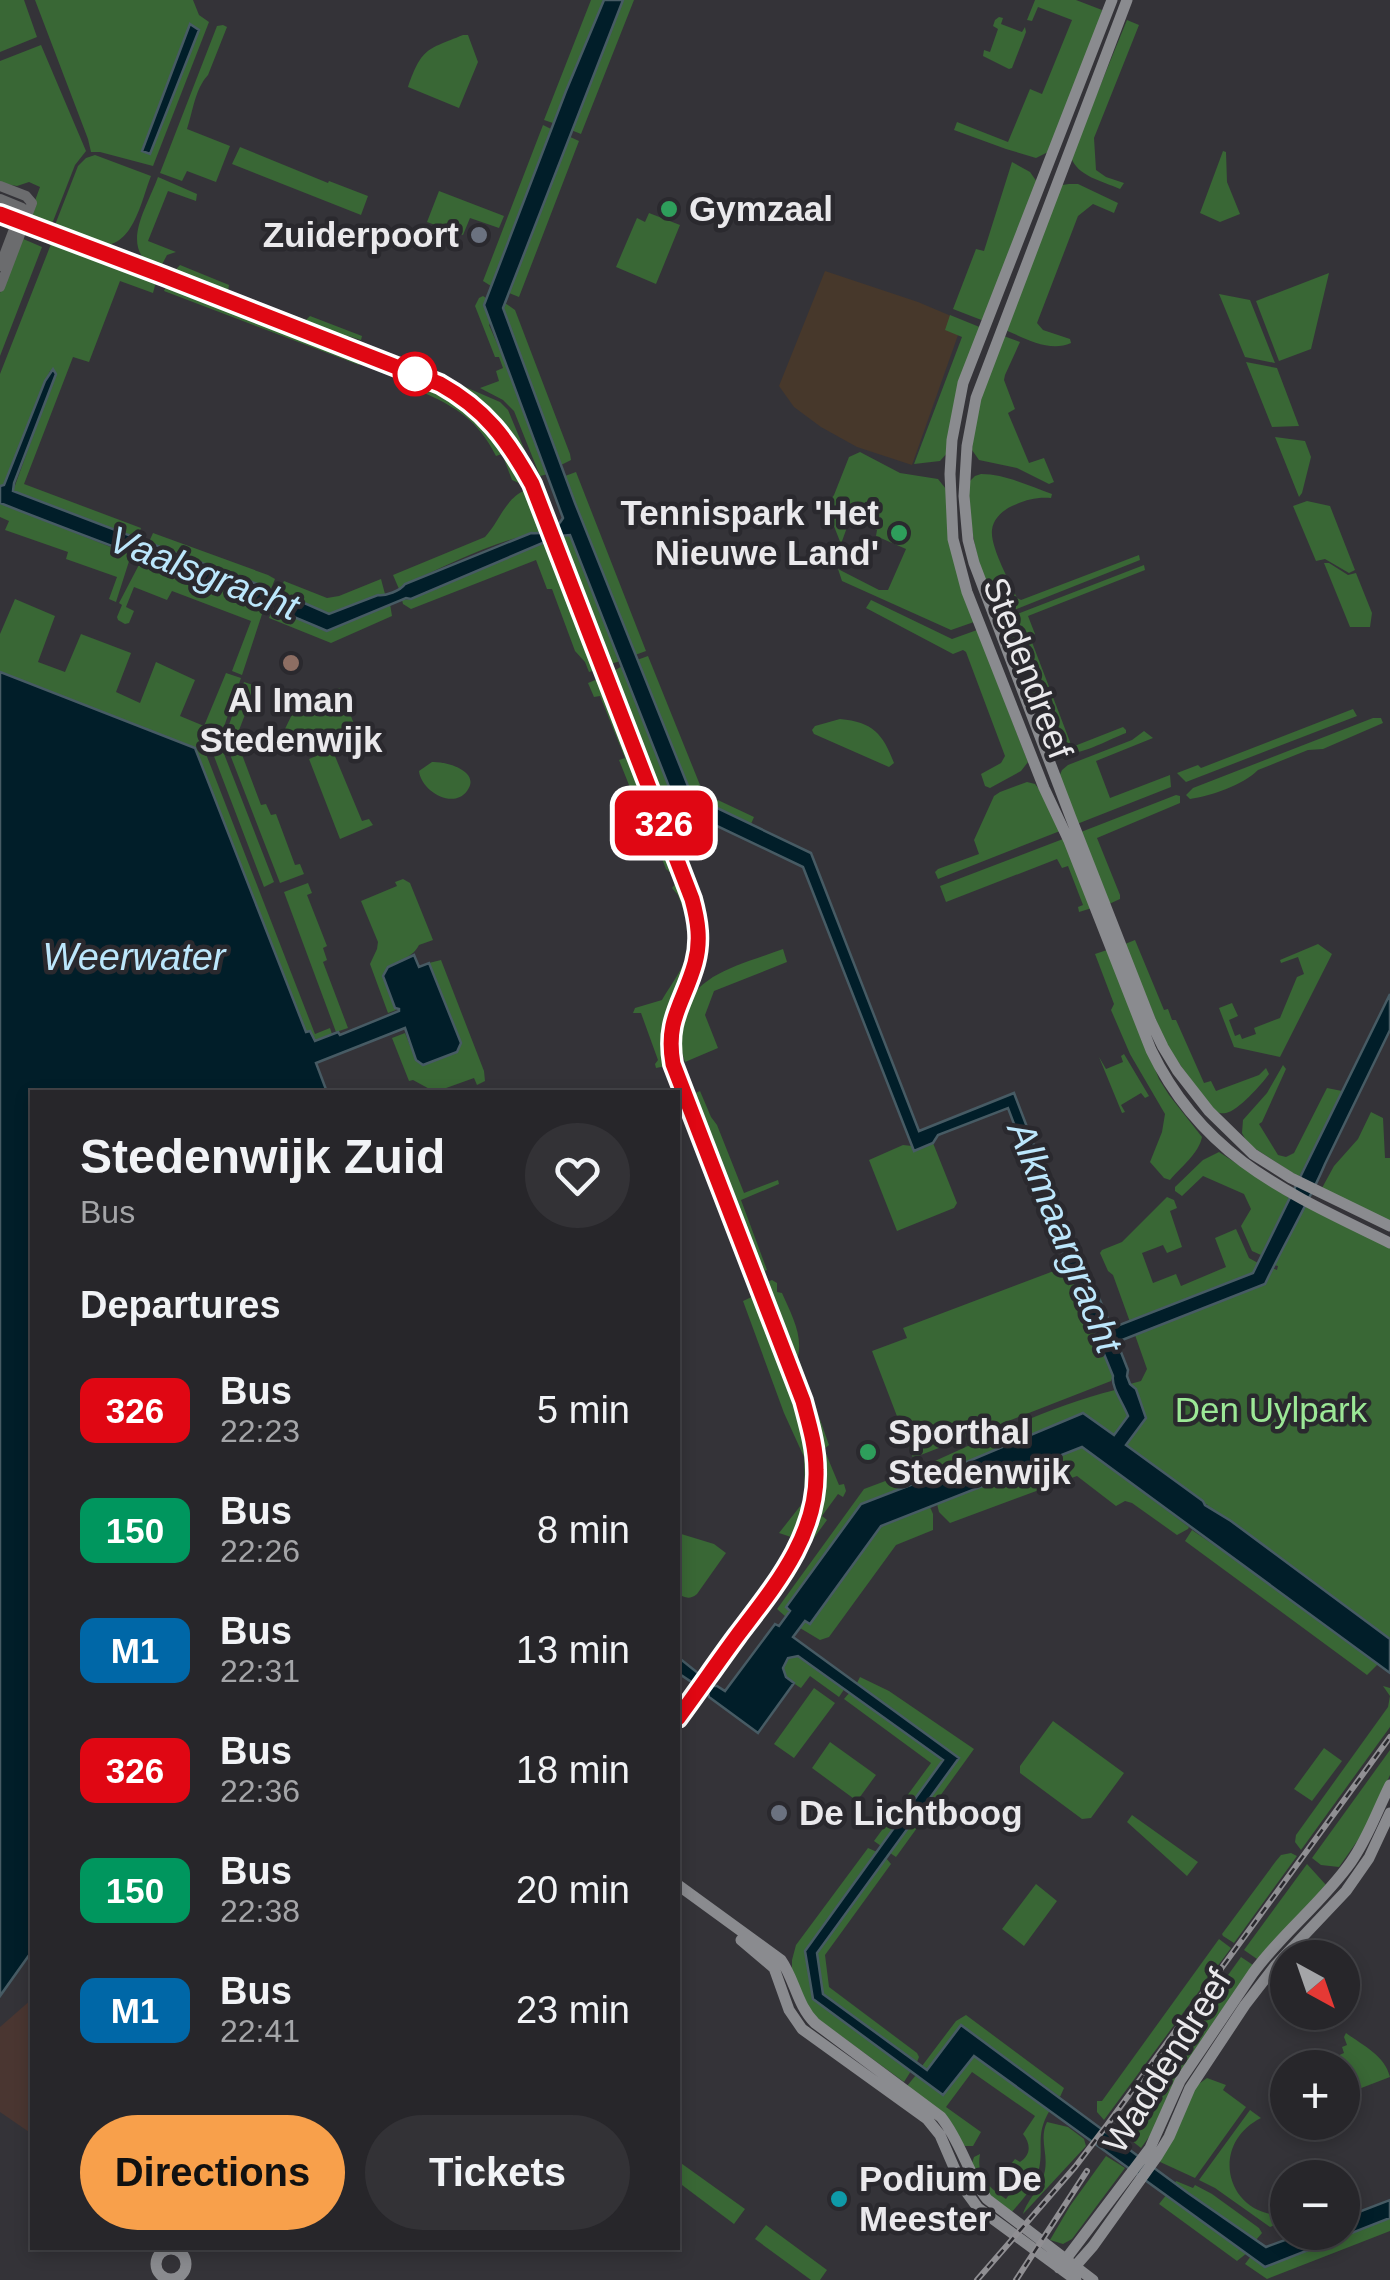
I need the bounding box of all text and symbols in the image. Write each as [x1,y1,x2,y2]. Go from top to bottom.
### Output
place label: Gymzaal [689,189,833,228]
marker: Gymzaal [658,198,680,220]
place label: Zuiderpoort [263,215,459,254]
marker: Zuiderpoort [468,224,490,246]
unlabelled marker [394,353,436,395]
place label: Tennispark 'Het Nieuwe Land' [620,493,879,572]
water label: Vaalsgracht [103,518,306,629]
marker: Tennispark 'Het Nieuwe Land' [888,522,910,544]
street label: Stedendreef [976,572,1081,764]
marker: Al Iman Stedenwijk [280,652,302,674]
place label: Al Iman Stedenwijk [200,680,383,759]
line badge: 326 [606,790,722,856]
text: 326 [635,804,693,843]
water label: Weerwater [42,936,227,978]
water label: Alkmaargracht [999,1114,1131,1360]
button: heart [525,1123,630,1228]
text: Stedenwijk Zuid [80,1130,445,1183]
text: Bus [80,1194,135,1230]
text: Departures [80,1284,281,1326]
text: Bus [220,1370,292,1412]
text: 5 min [537,1389,630,1431]
park label: Den Uylpark [1175,1390,1368,1429]
text: 326 [106,1391,164,1430]
place label: Sporthal Stedenwijk [888,1412,1071,1491]
text: 22:23 [220,1413,300,1449]
marker: Sporthal Stedenwijk [857,1441,879,1463]
text: Bus [220,1490,292,1532]
text: 8 min [537,1509,630,1551]
text: 150 [106,1511,164,1550]
text: 22:26 [220,1533,300,1569]
text: Bus [220,1610,292,1652]
text: 13 min [516,1629,630,1671]
text: M1 [111,1631,159,1670]
text: 22:31 [220,1653,300,1689]
text: Bus [220,1730,292,1772]
text: 18 min [516,1749,630,1791]
text: 326 [106,1751,164,1790]
text: 22:36 [220,1773,300,1809]
place label: De Lichtboog [799,1793,1023,1832]
marker: De Lichtboog [768,1802,790,1824]
text: Bus [220,1850,292,1892]
text: 20 min [516,1869,630,1911]
text: 150 [106,1871,164,1910]
text: 22:38 [220,1893,300,1929]
north arrow [1270,1940,1360,2030]
map controls [1270,1940,1360,2250]
street label: Waddendreef [1095,1962,1239,2160]
text: Bus [220,1970,292,2012]
text: 23 min [516,1989,630,2031]
text: M1 [111,1991,159,2030]
text: 22:41 [220,2013,300,2049]
button: + [1270,2050,1360,2140]
button: Directions [80,2115,345,2230]
button: Tickets [365,2115,630,2230]
place label: Podium De Meester [859,2159,1042,2238]
button: − [1270,2160,1360,2250]
marker: Podium De Meester [828,2188,850,2210]

